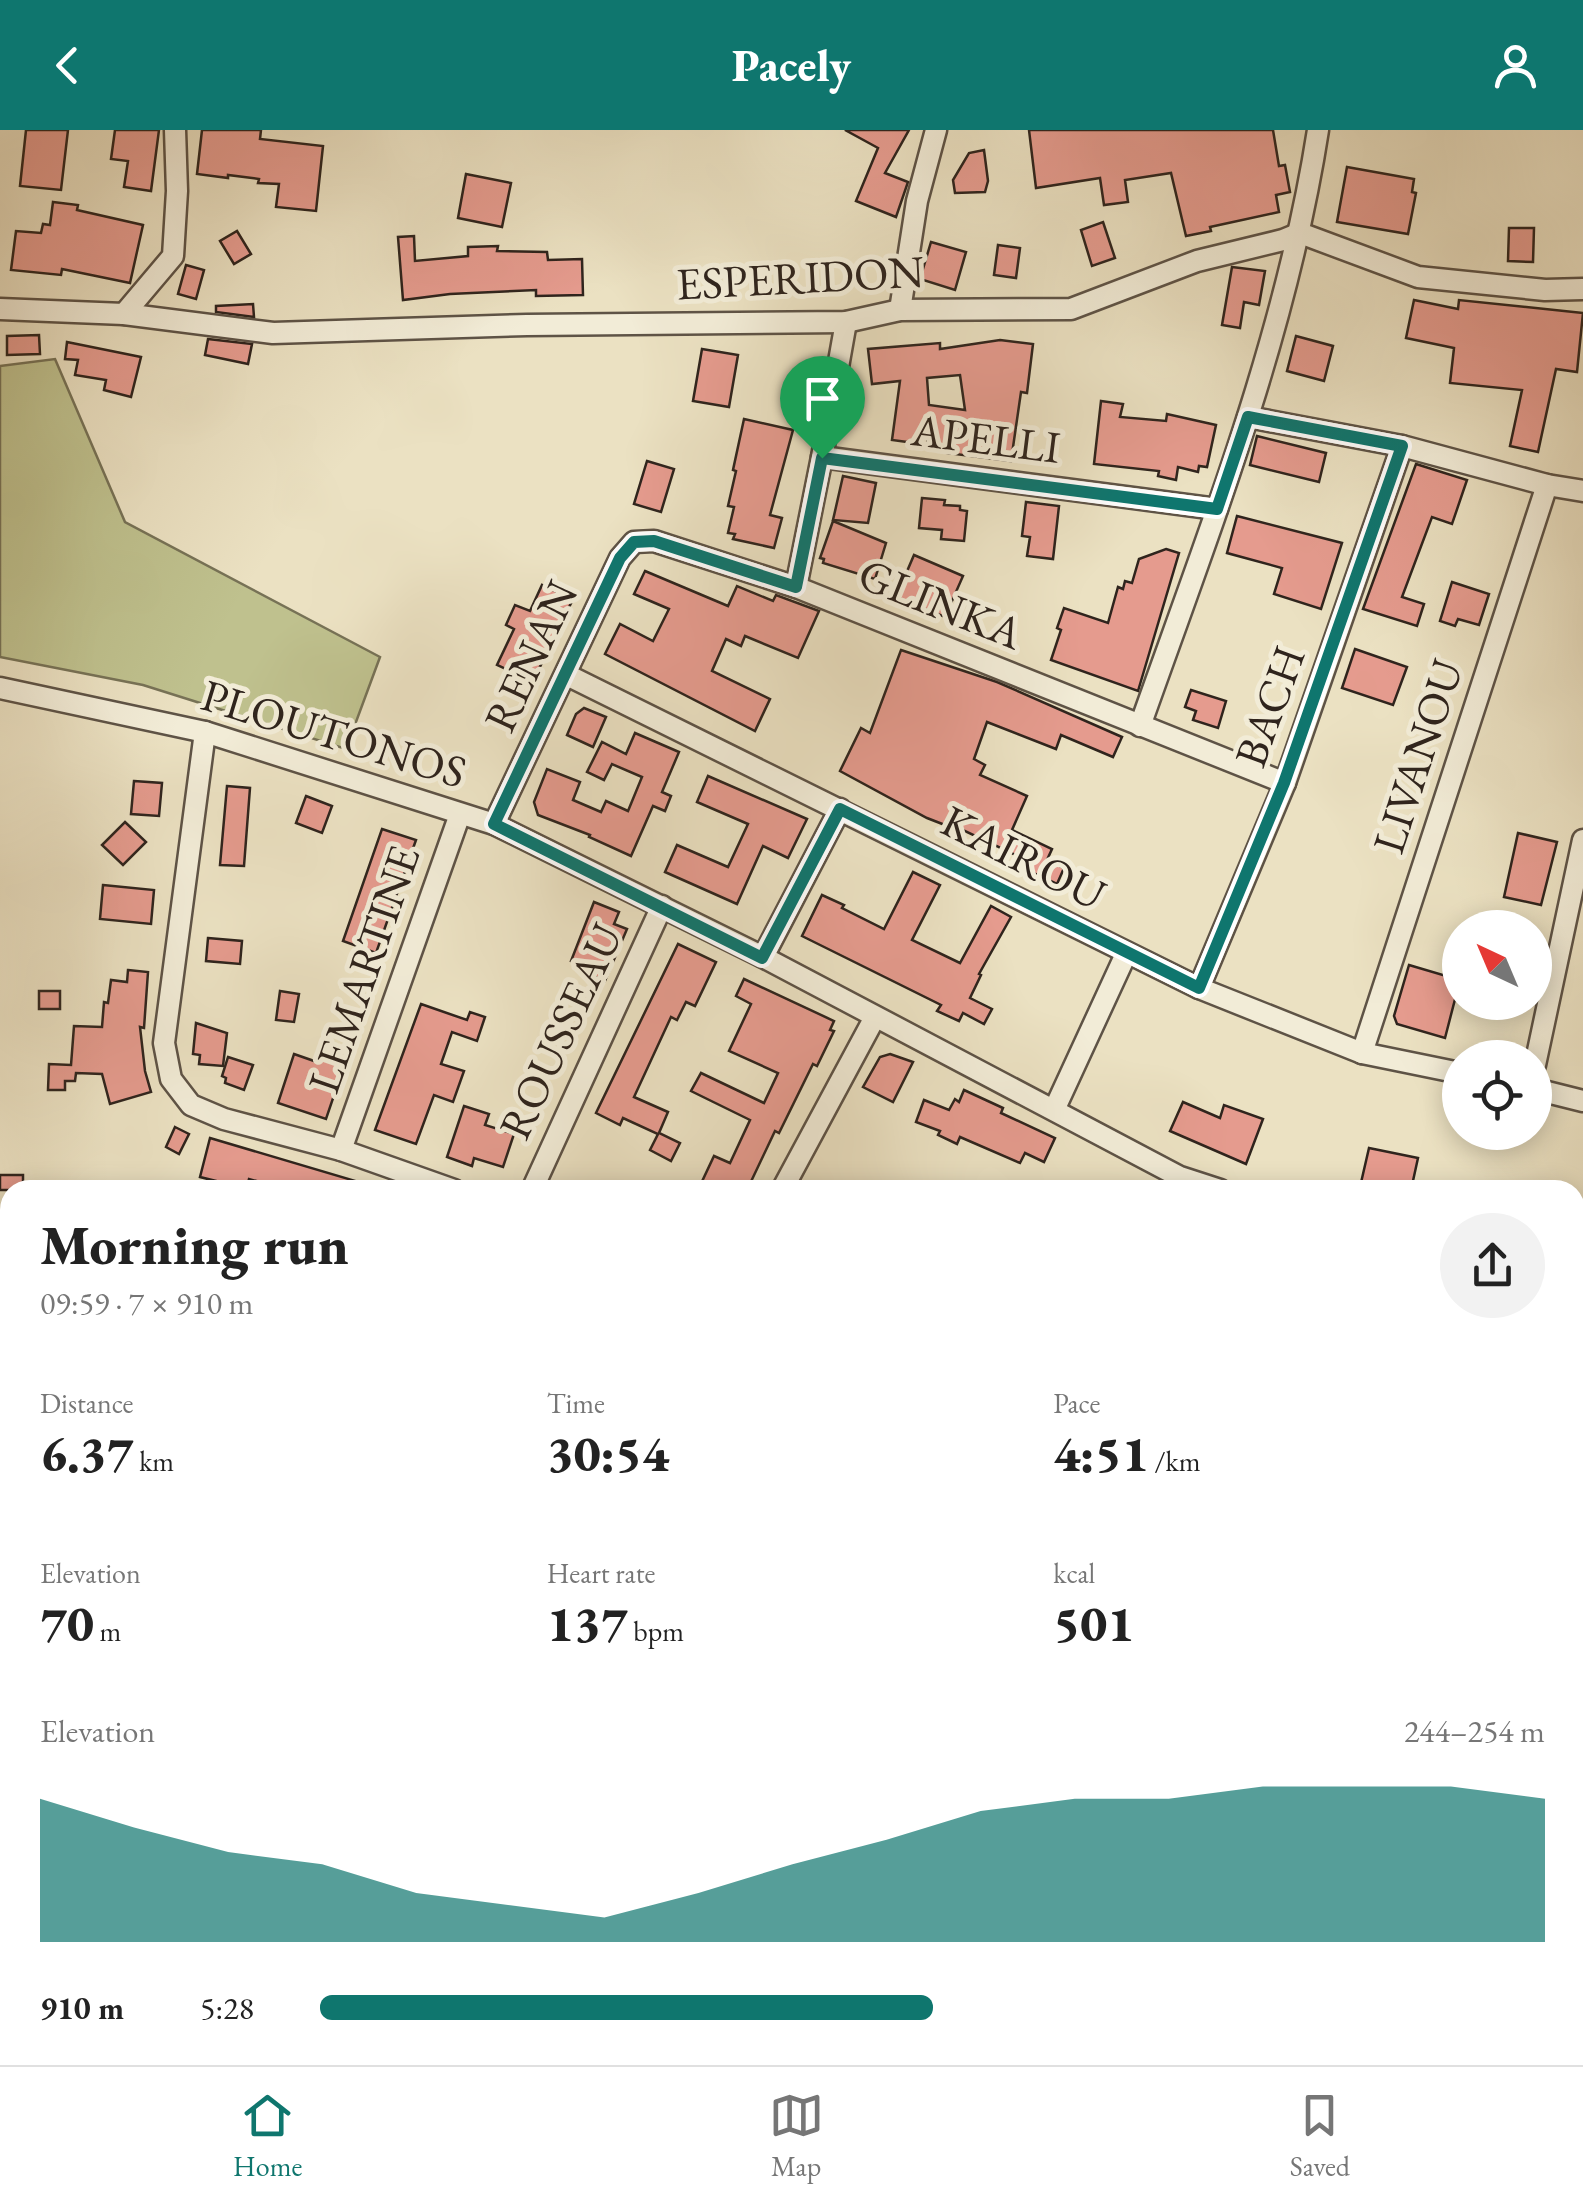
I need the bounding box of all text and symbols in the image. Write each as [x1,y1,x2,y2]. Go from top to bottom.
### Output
text: Pacely [732,36,851,94]
icon: back [40,38,95,93]
icon: person [1488,38,1543,93]
street label: ESPERIDON [675,242,926,312]
pin [780,356,865,459]
icon: arrive [795,371,850,426]
street label: APELLI [907,400,1064,476]
street label: GLINKA [850,544,1032,662]
street label: RENAN [470,571,590,741]
street label: BACH [1220,638,1318,774]
street label: LIVANOU [1358,652,1476,860]
street label: PLOUTONOS [195,665,473,801]
street label: KAIROU [932,791,1116,923]
street label: LEMARTINE [294,838,432,1100]
north arrow [1442,910,1552,1020]
map controls [1442,910,1552,1150]
street label: ROUSSEAU [485,914,635,1148]
button: locate [1442,1040,1552,1150]
text: Morning run [40,1209,349,1280]
button: share [1440,1213,1545,1318]
text: 09:59 · 7 × 910 m [40,1282,253,1324]
text: Distance [40,1385,134,1421]
text: Time [547,1385,605,1421]
text: Pace [1053,1385,1100,1421]
text: 6.37 [40,1421,134,1486]
text: 30:54 [547,1421,669,1486]
text: 4:51 [1053,1421,1149,1486]
text: km [134,1443,174,1479]
text: /km [1149,1443,1200,1479]
text: Elevation [40,1555,141,1591]
text: Heart rate [547,1555,655,1591]
text: kcal [1053,1555,1095,1591]
text: 70 [40,1591,94,1656]
text: 137 [547,1591,628,1656]
text: 501 [1053,1591,1134,1656]
text: m [94,1613,121,1649]
text: bpm [628,1613,684,1649]
text: Elevation [40,1710,155,1752]
text: 244–254 m [1404,1710,1545,1752]
text: 910 m [40,1987,124,2029]
text: 5:28 [200,1987,254,2029]
tab: Home [233,2088,302,2184]
tab: Map [769,2088,824,2184]
tab: Saved [1290,2088,1350,2184]

